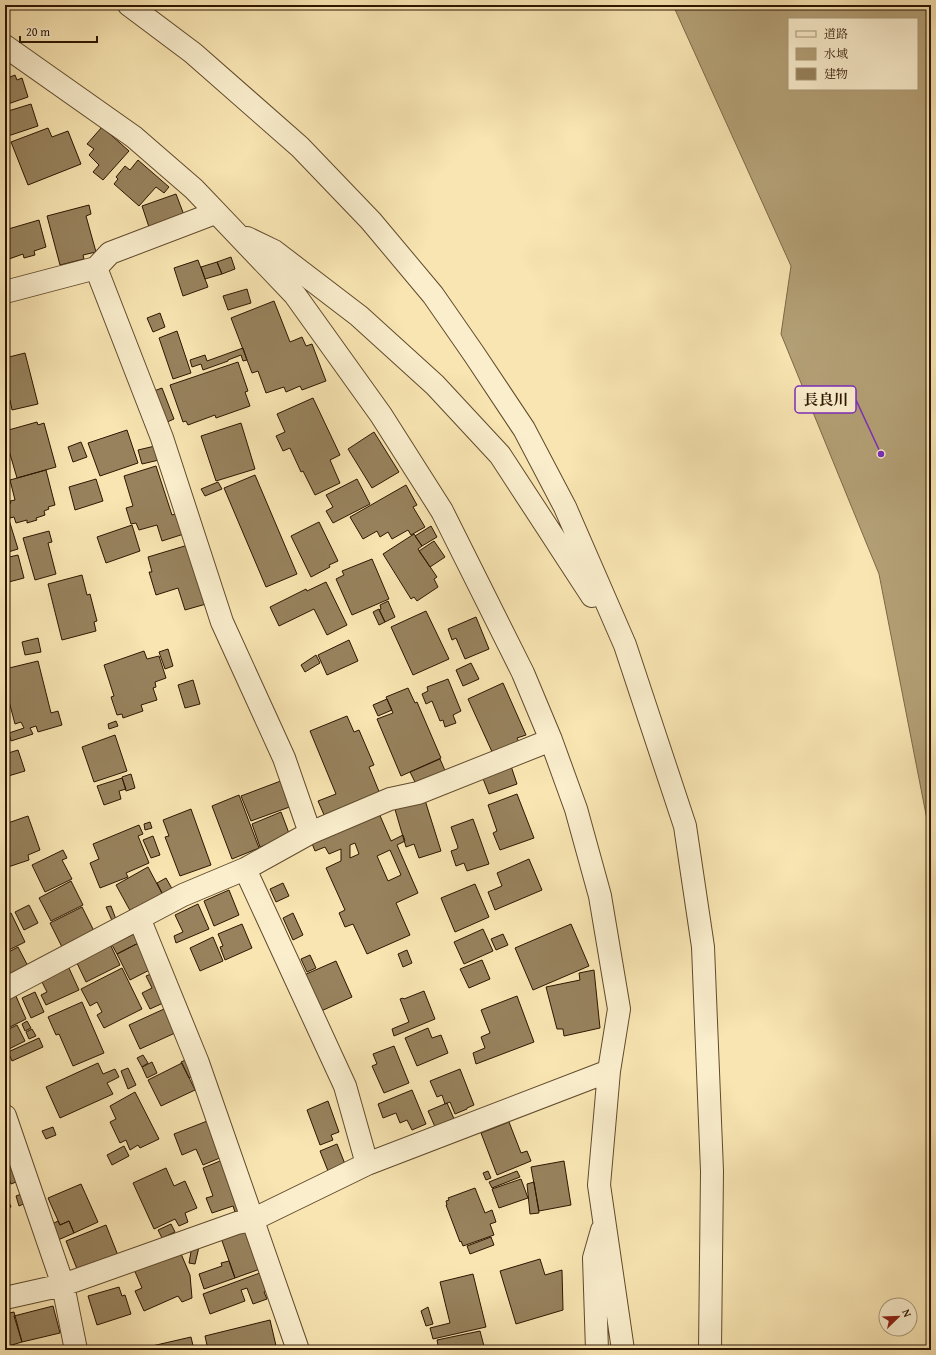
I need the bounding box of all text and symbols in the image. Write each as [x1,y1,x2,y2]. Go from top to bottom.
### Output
scale bar [20,18,97,44]
legend [788,18,918,90]
text: 20 m [26,23,50,40]
text: 道路 [824,25,848,42]
text: 水域 [824,45,848,62]
text: 建物 [824,65,848,82]
callout: 長良川 [795,386,856,413]
text: 長良川 [803,389,849,410]
north arrow [878,1297,918,1337]
text: N [898,1307,916,1320]

